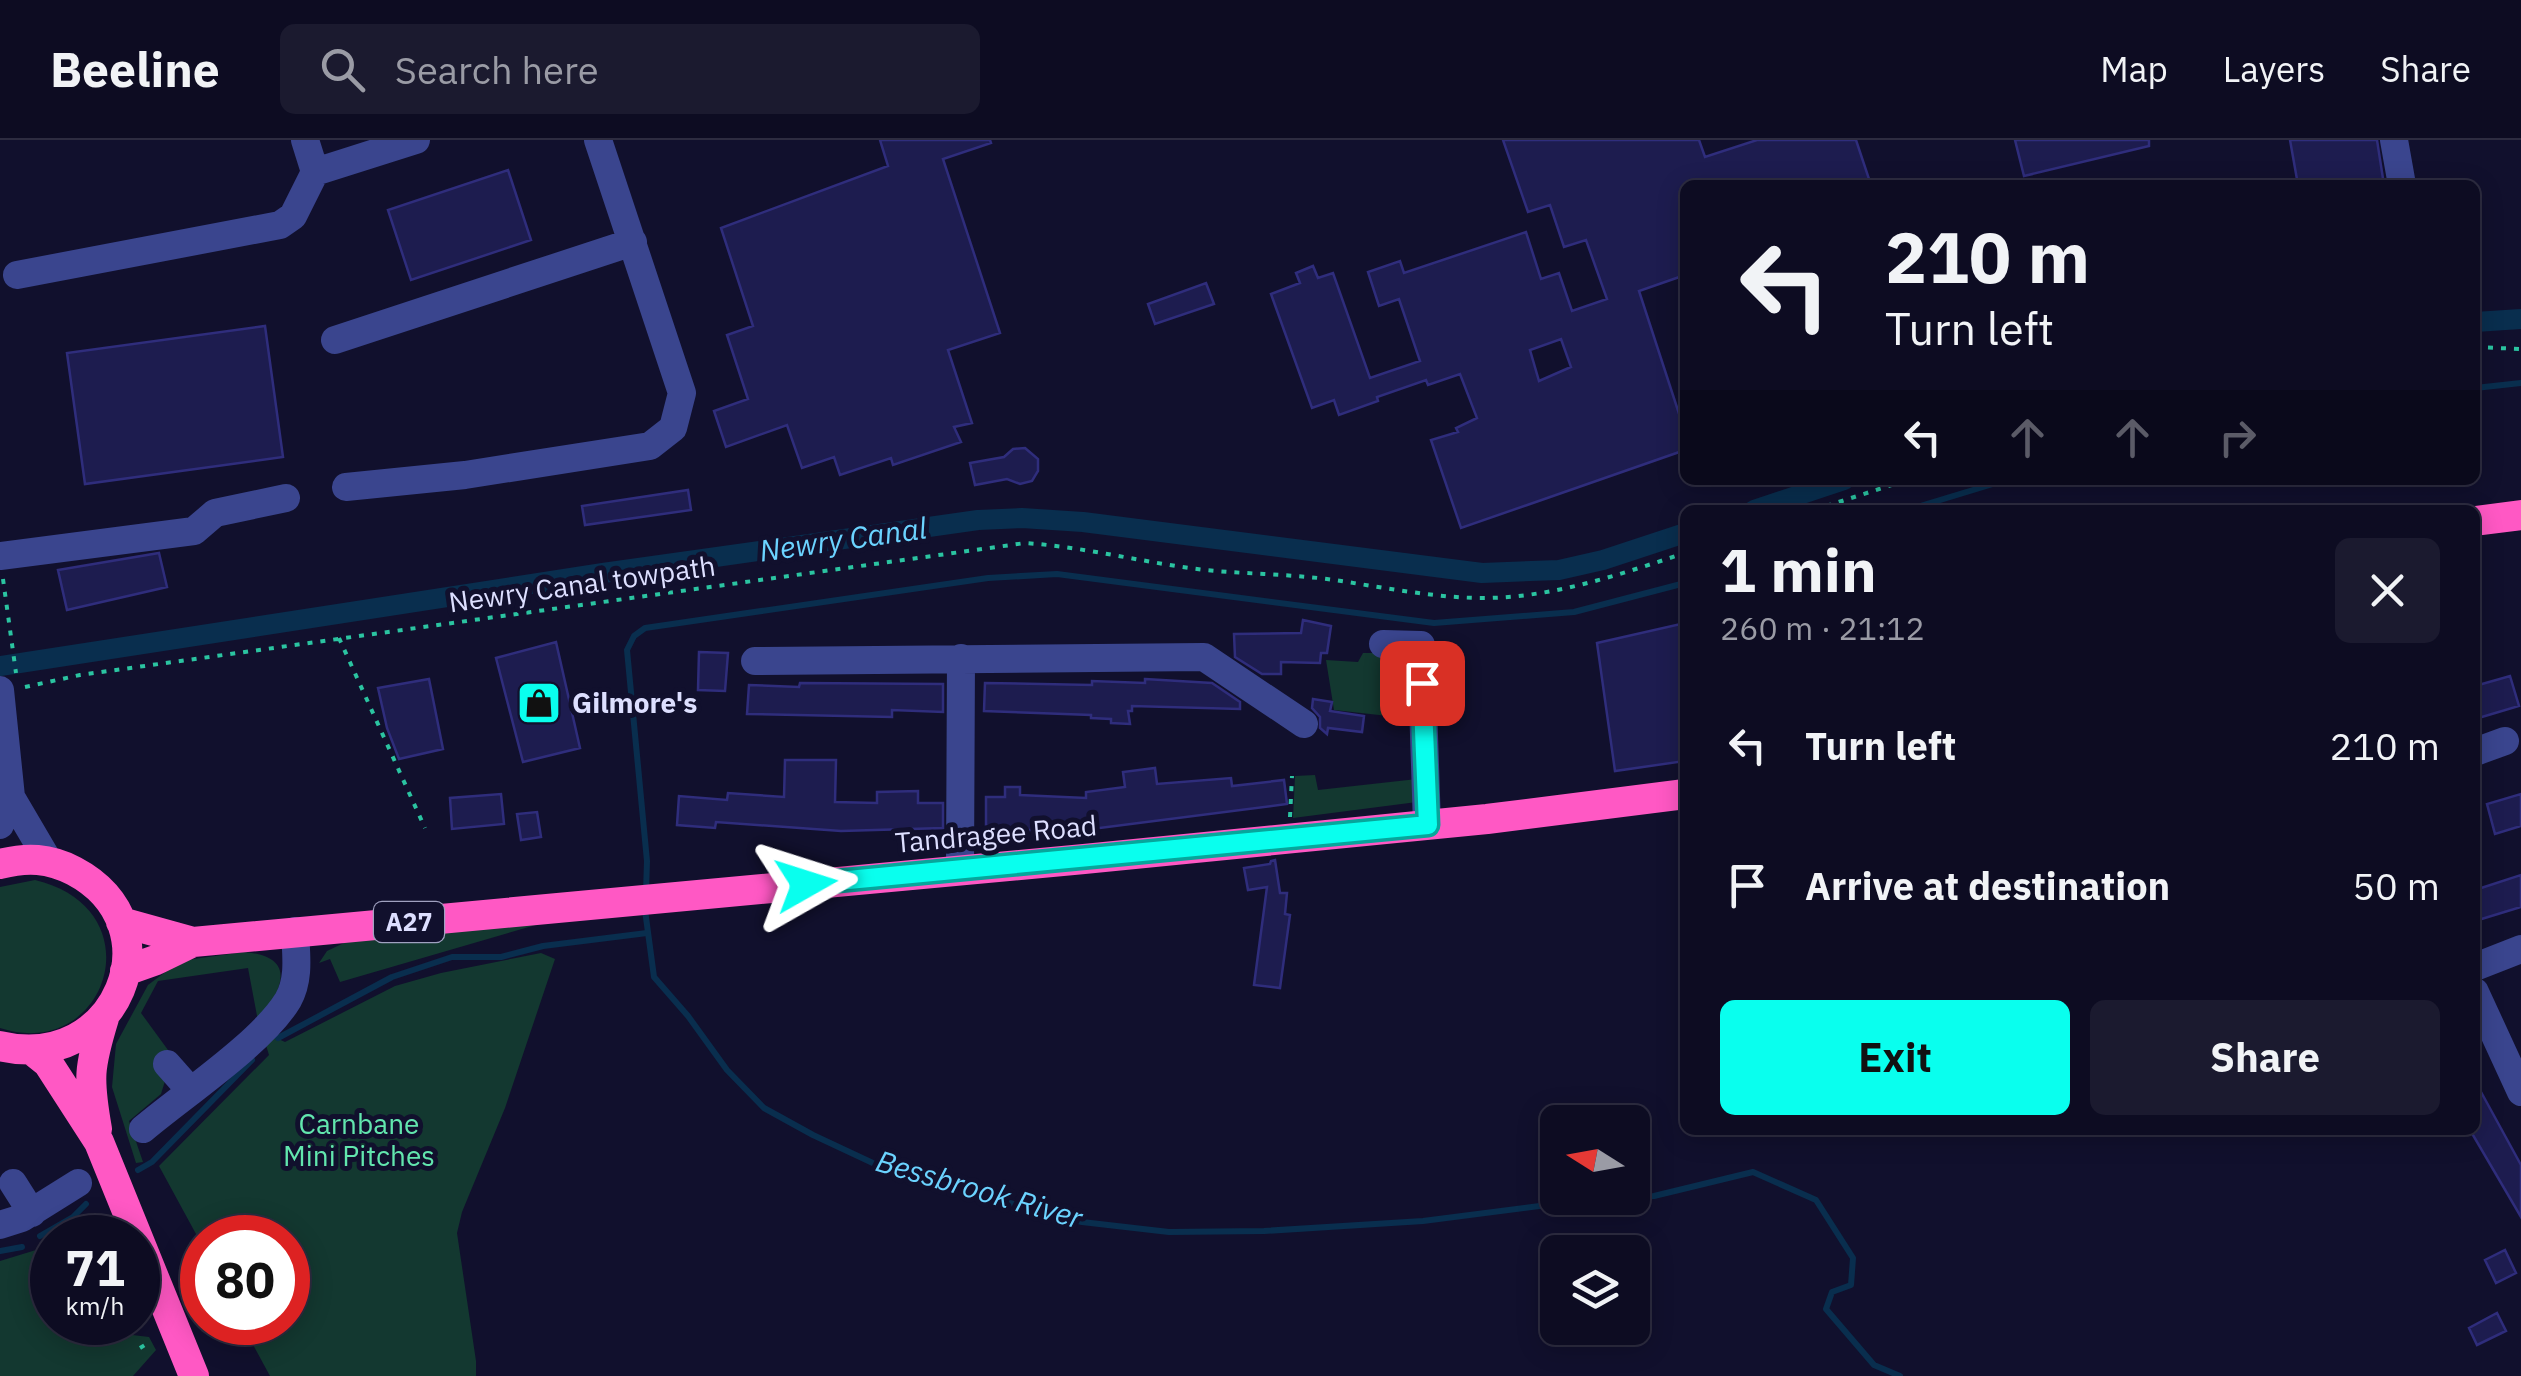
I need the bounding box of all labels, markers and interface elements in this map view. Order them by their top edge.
search box [280,24,980,114]
text: Beeline [50,38,220,100]
icon: search [315,42,370,97]
text: Search here [395,45,599,94]
text: Map [2100,46,2168,92]
text: Layers [2223,46,2325,92]
text: Share [2380,46,2471,92]
text: 210 m [1885,211,2090,302]
icon: left [1720,220,1850,350]
text: Turn left [1885,299,2054,357]
icon: left [1895,410,1950,465]
icon: ahead [2000,410,2055,465]
icon: ahead [2105,410,2160,465]
icon: right [2210,410,2265,465]
water label: Newry Canal [757,507,929,570]
text: 1 min [1720,530,1877,609]
button: close [2335,538,2440,643]
street label: Newry Canal towpath [446,546,718,621]
text: 260 m · 21:12 [1720,607,1925,649]
pin [1380,641,1465,726]
icon: arrive [1395,656,1450,711]
shop icon: Gilmore's [516,680,562,726]
place label: Gilmore's [572,684,697,721]
icon: left [1720,718,1775,773]
text: Turn left [1805,721,1956,770]
text: 210 m [2329,721,2440,770]
street label: Tandragee Road [893,806,1098,861]
position arrow [754,832,858,936]
icon: arrive [1720,858,1775,913]
text: Arrive at destination [1805,861,2170,910]
text: 50 m [2352,861,2440,910]
road number: A27 [374,902,444,942]
button: Exit [1720,1000,2070,1115]
button: Share [2090,1000,2440,1115]
park label: Carnbane Mini Pitches [283,1105,435,1174]
north arrow [1540,1105,1650,1215]
map controls [1540,1105,1650,1345]
water label: Bessbrook River [872,1140,1088,1237]
speed limit sign: 80 [180,1215,310,1345]
text: 71 [65,1235,125,1300]
button: layers [1540,1235,1650,1345]
text: km/h [66,1289,124,1322]

